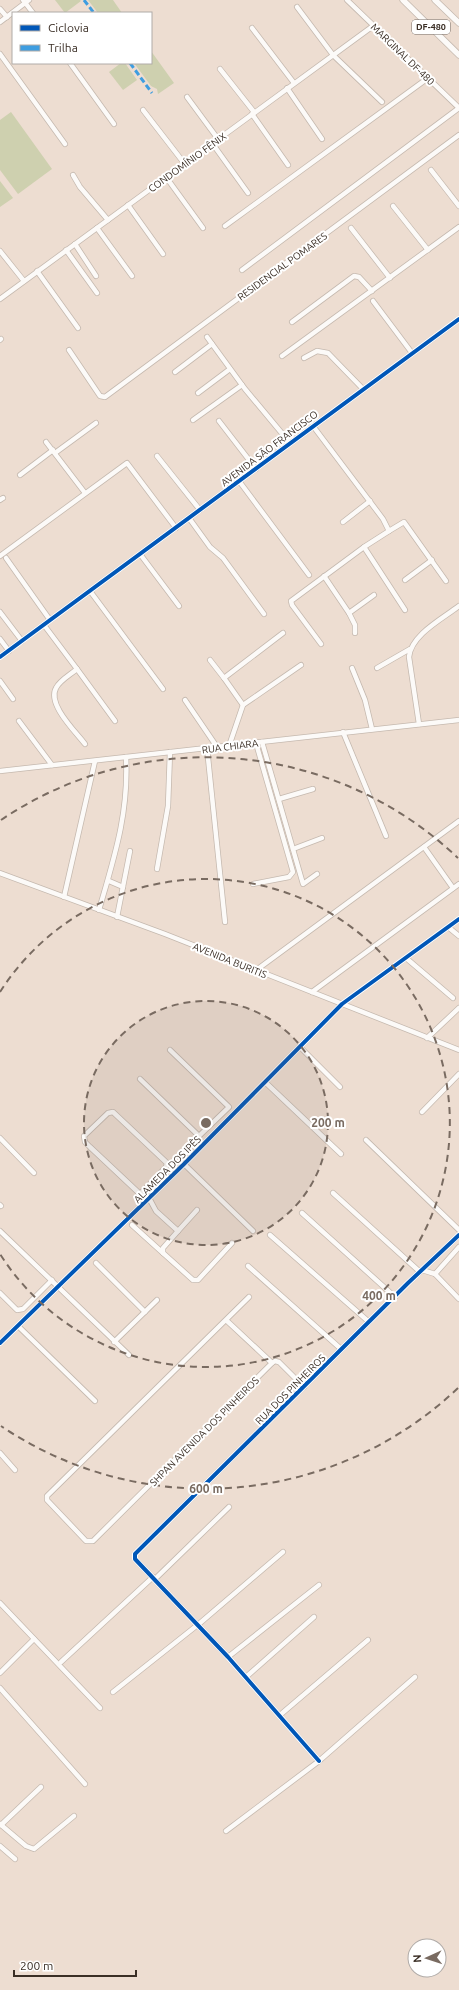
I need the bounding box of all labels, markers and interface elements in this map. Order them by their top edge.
legend [12,12,152,64]
road number: DF-480 [412,20,450,34]
text: Ciclovia [48,21,89,34]
street label: MARGINAL DF-480 [369,21,437,88]
text: Trilha [48,41,78,54]
street label: CONDOMÍNIO FÊNIX [146,130,228,194]
street label: RESIDENCIAL POMARES [235,230,329,303]
street label: AVENIDA SÃO FRANCISCO [219,408,320,488]
street label: RUA CHIARA [201,738,260,755]
street label: AVENIDA BURITIS [191,941,268,980]
centre of rings [199,1116,213,1130]
text: 200 m [311,1116,345,1129]
street label: ALAMEDA DOS IPÊS [131,1133,203,1205]
text: 400 m [362,1289,396,1302]
street label: RUA DOS PINHEIROS [253,1352,328,1427]
street label: SHPAN AVENIDA DOS PINHEIROS [148,1375,261,1488]
text: 600 m [189,1482,223,1495]
north arrow [407,1938,447,1978]
scale bar [14,1952,136,1978]
text: N [411,1954,423,1963]
text: 200 m [20,1959,53,1972]

